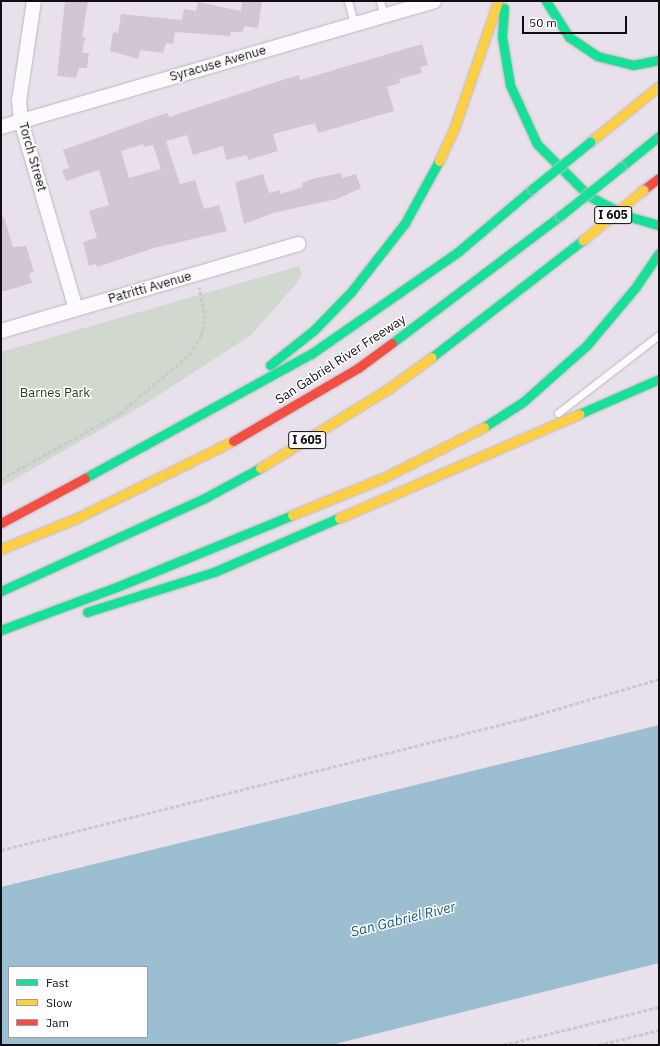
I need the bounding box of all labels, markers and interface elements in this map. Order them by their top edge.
scale bar [524,8,629,34]
text: 50 m [529,15,557,30]
street label: Syracuse Avenue [168,43,268,85]
street label: Torch Street [15,121,49,193]
road number: I 605 [594,205,632,225]
street label: Patritti Avenue [107,269,193,307]
street label: San Gabriel River Freeway [273,312,409,408]
park label: Barnes Park [20,385,90,401]
road number: I 605 [288,430,326,450]
water label: San Gabriel River [349,898,457,940]
legend [8,966,148,1038]
text: Fast [46,975,69,990]
text: Slow [46,995,72,1010]
text: Jam [46,1015,69,1030]

